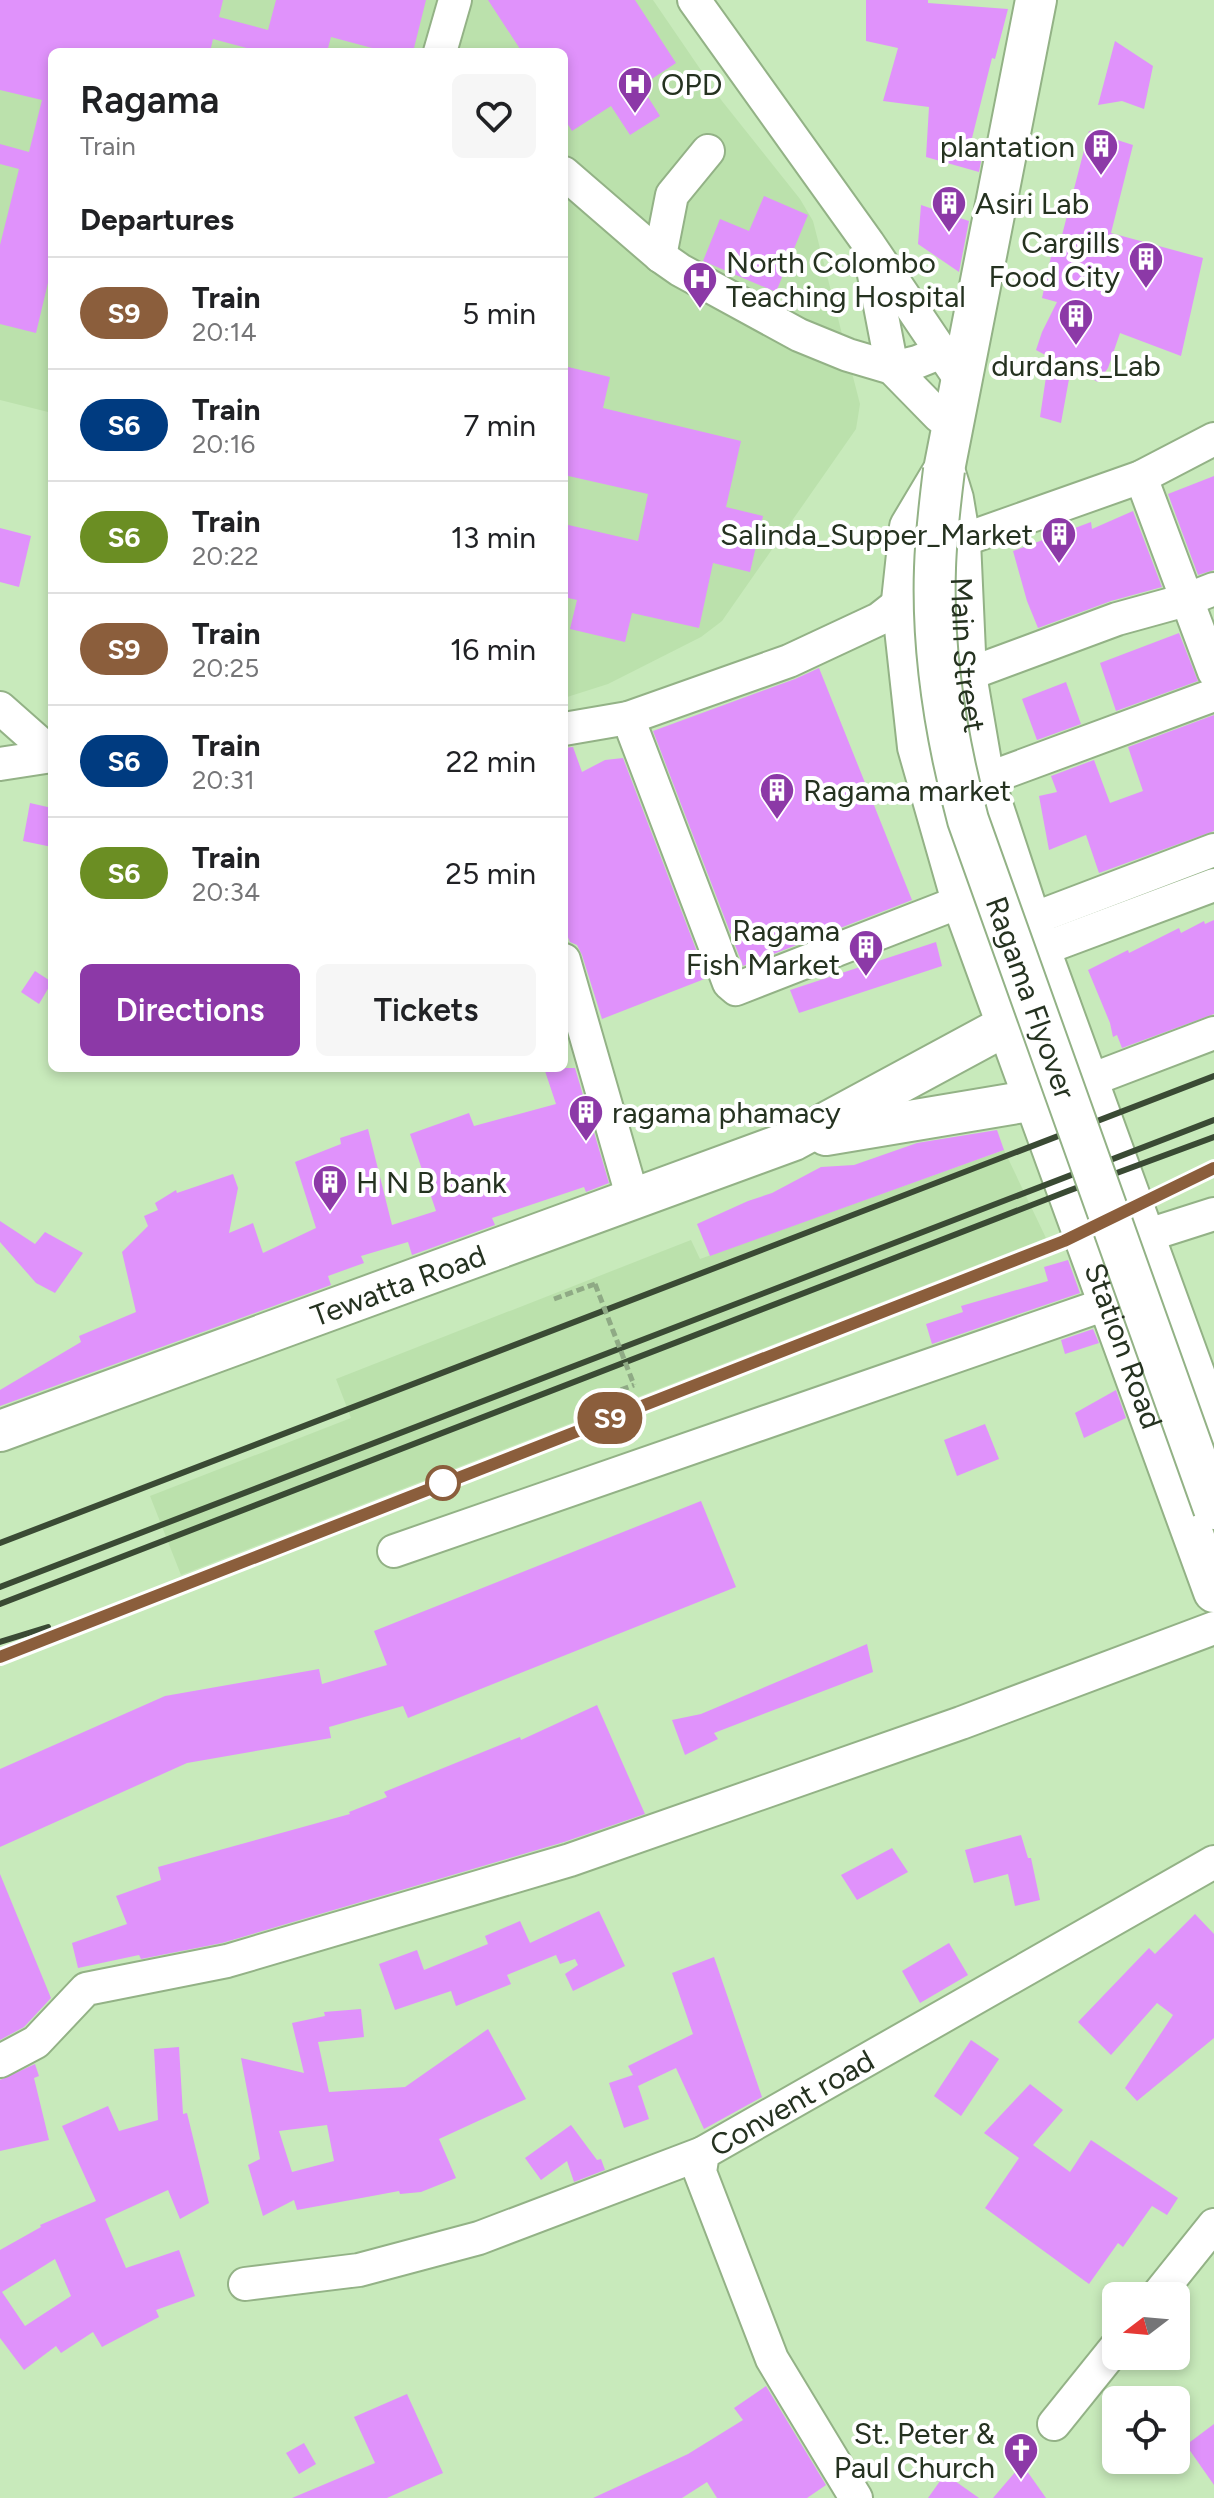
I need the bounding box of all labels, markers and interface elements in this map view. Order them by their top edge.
hospital icon: OPD [616,65,654,115]
place label: OPD [661,66,722,103]
button: heart [452,74,536,158]
text: Ragama [80,77,219,123]
building icon: plantation [1082,127,1120,177]
place label: plantation [940,128,1075,165]
text: Train [80,130,136,162]
building icon: Asiri Lab [930,184,968,234]
place label: Asiri Lab [975,185,1089,222]
text: Departures [80,201,234,238]
place label: Cargills Food City [988,224,1120,295]
building icon: Cargills Food City [1127,240,1165,290]
place label: North Colombo Teaching Hospital [726,244,966,315]
hospital icon: North Colombo Teaching Hospital [681,260,719,310]
text: Train [192,279,261,316]
text: 5 min [462,295,536,332]
text: S9 [107,296,141,330]
building icon: durdans_Lab [1057,297,1095,347]
text: 20:14 [192,316,257,348]
place label: durdans_Lab [991,347,1161,384]
text: Train [192,391,261,428]
text: 7 min [463,407,536,444]
text: S6 [107,408,141,442]
text: 20:16 [192,428,255,460]
text: Train [192,503,261,540]
building icon: Salinda_Supper_Market [1040,515,1078,565]
place label: Salinda_Supper_Market [720,516,1033,553]
text: 13 min [451,519,536,556]
text: S6 [107,520,141,554]
text: 20:22 [192,540,259,572]
street label: Main Street [943,576,994,735]
text: Train [192,615,261,652]
text: 16 min [450,631,536,668]
text: S9 [107,632,141,666]
text: 20:25 [192,652,259,684]
text: Train [192,727,261,764]
text: 22 min [446,743,536,780]
text: S6 [107,744,141,778]
text: 20:31 [192,764,255,796]
building icon: Ragama market [758,771,796,821]
place label: Ragama market [803,772,1011,809]
text: Train [192,839,261,876]
text: 25 min [445,855,536,892]
text: S6 [107,856,141,890]
text: 20:34 [192,876,260,908]
street label: Ragama Flyover [978,891,1085,1104]
place label: Ragama Fish Market [686,912,840,983]
building icon: Ragama Fish Market [847,928,885,978]
button: Directions [80,964,300,1056]
button: Tickets [316,964,536,1056]
building icon: ragama phamacy [567,1093,605,1143]
place label: ragama phamacy [612,1094,841,1131]
building icon: H N B bank [311,1163,349,1213]
place label: H N B bank [356,1164,507,1201]
street label: Tewatta Road [306,1236,491,1334]
street label: Station Road [1077,1258,1171,1434]
line badge: S9 [574,1392,646,1444]
text: S9 [593,1401,627,1435]
unlabelled marker [426,1466,460,1500]
street label: Convent road [703,2041,880,2164]
north arrow [1102,2282,1190,2370]
map controls [1102,2282,1190,2474]
button: locate [1102,2386,1190,2474]
place label: St. Peter & Paul Church [834,2415,996,2486]
church icon: St. Peter & Paul Church [1002,2431,1040,2481]

